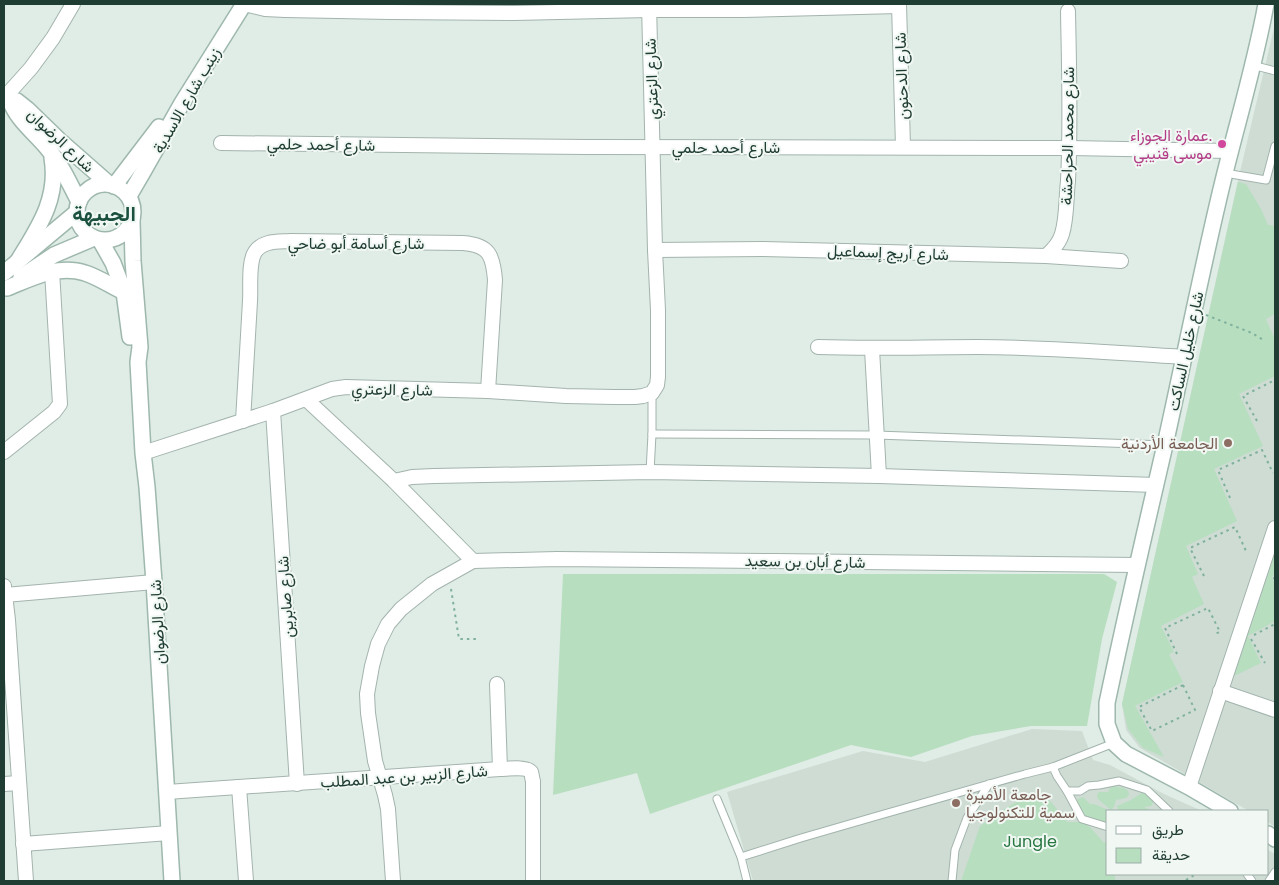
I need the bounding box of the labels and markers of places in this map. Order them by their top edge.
place label: عمارة الجوزاء. موسى قنيبي [1130,124,1212,167]
marker: عمارة الجوزاء. موسى قنيبي [1216,138,1228,150]
place label: الجامعة الأردنية [1121,432,1218,455]
marker: الجامعة الأردنية [1222,437,1234,449]
place label: جامعة الأميرة سمية للتكنولوجيا [966,783,1075,824]
marker: جامعة الأميرة سمية للتكنولوجيا [950,797,962,809]

